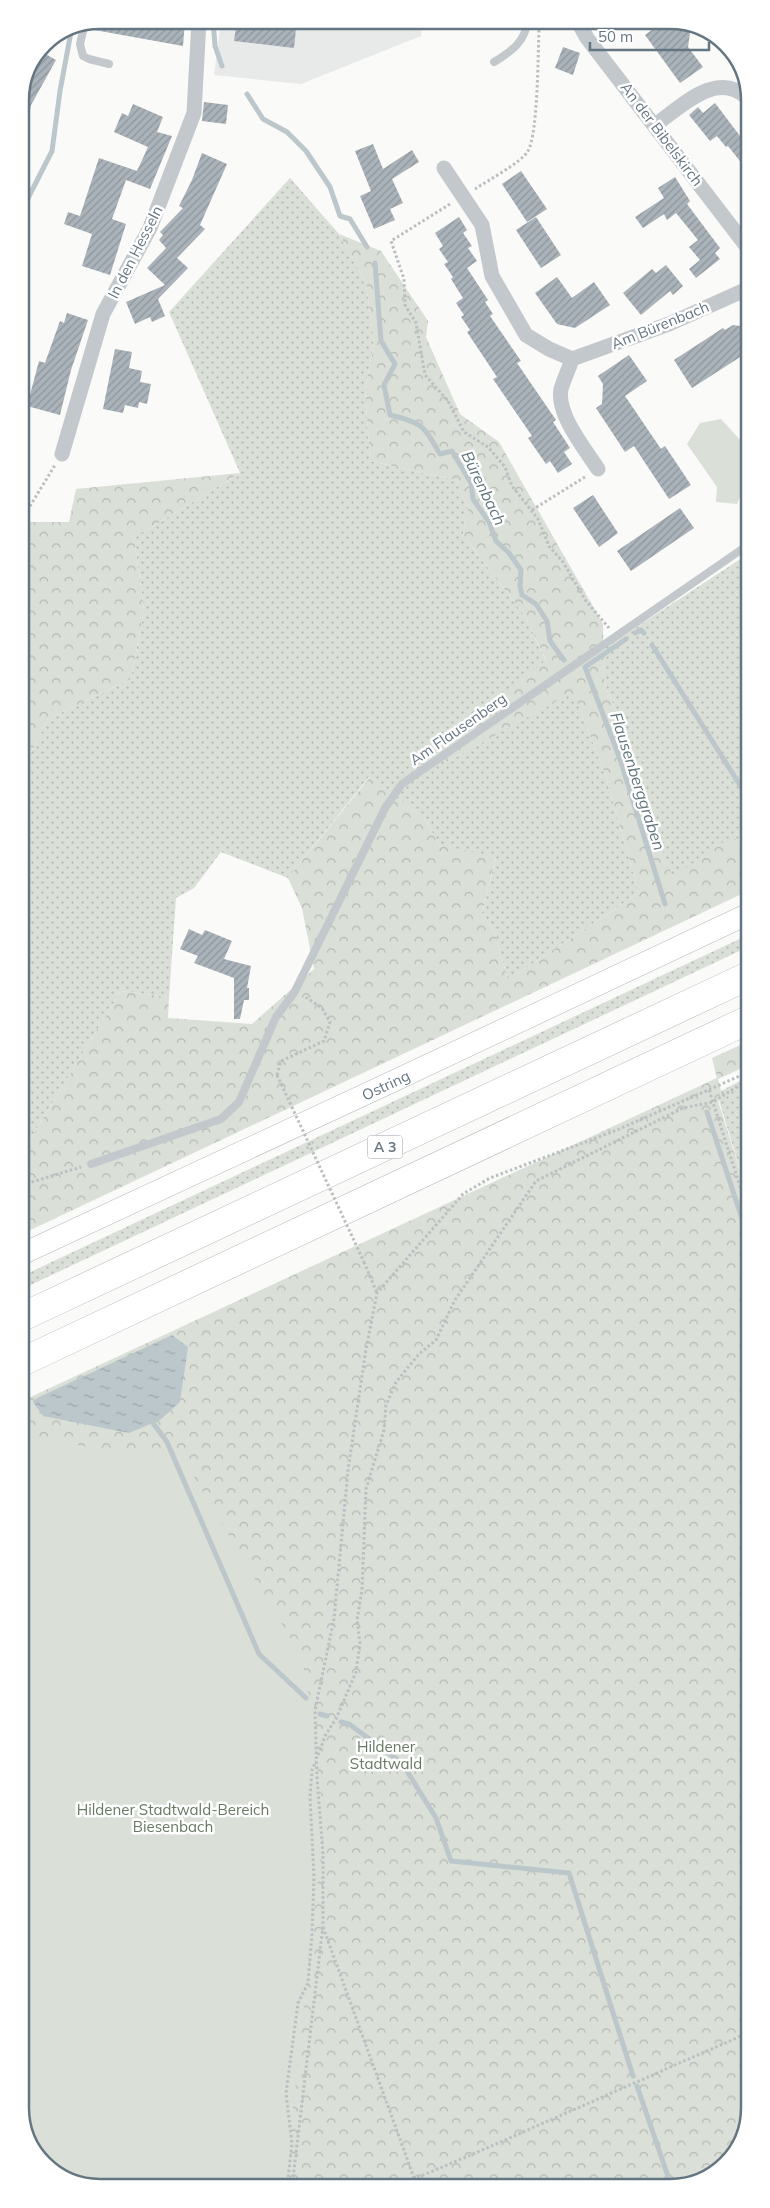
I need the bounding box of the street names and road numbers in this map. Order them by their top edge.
street label: An der Bibelskirch [617,78,707,190]
street label: In den Hesseln [103,202,167,302]
street label: Am Bürenbach [608,297,712,353]
street label: Am Flausenberg [406,689,510,769]
street label: Ostring [358,1065,413,1104]
road number: A 3 [368,1136,402,1158]

